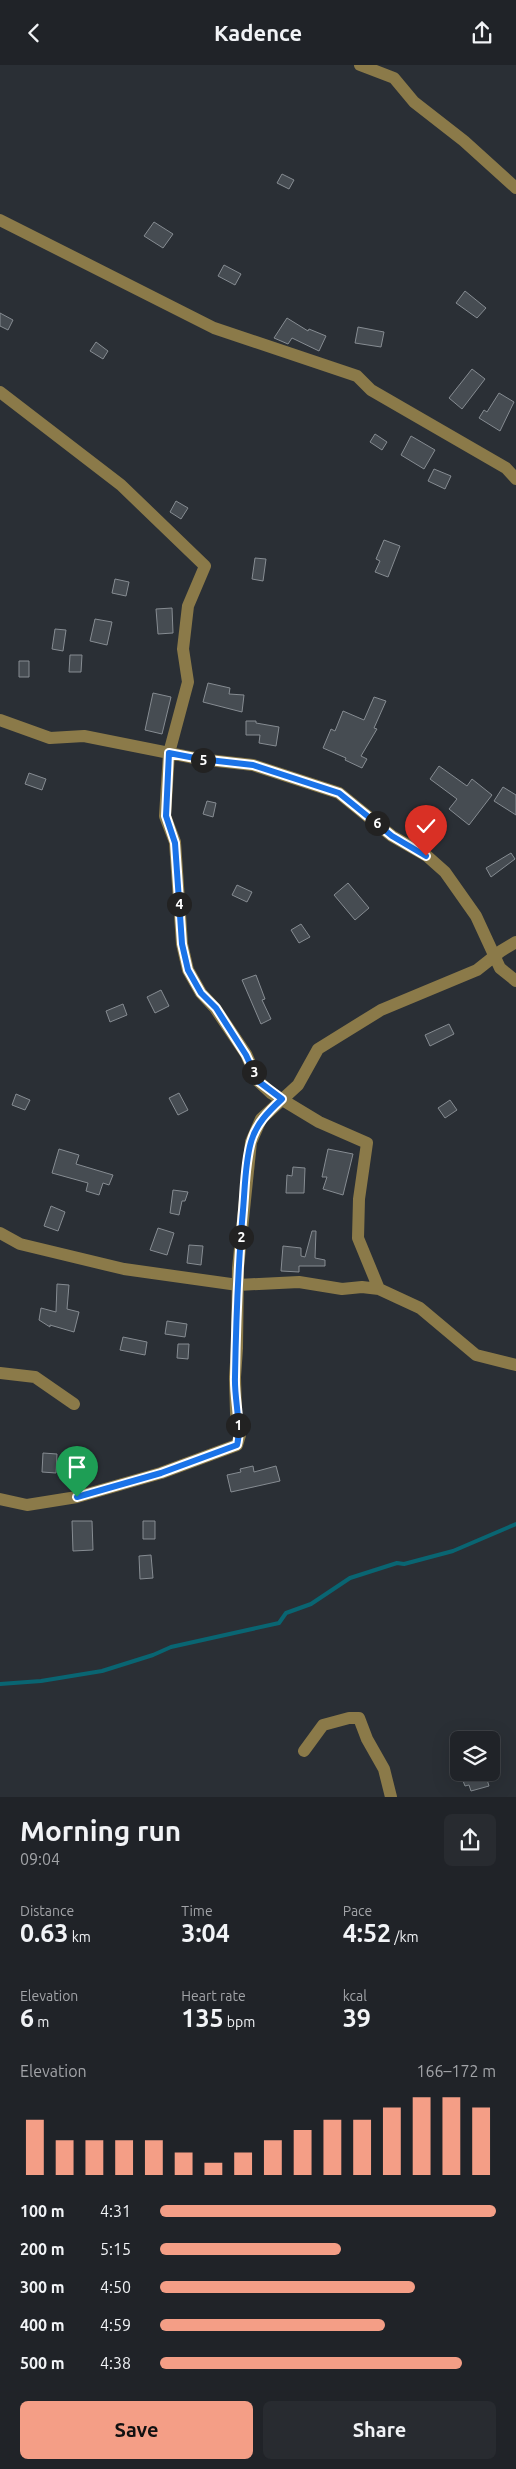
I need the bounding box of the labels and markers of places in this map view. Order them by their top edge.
pin: 5 [190,747,216,773]
pin [405,805,447,856]
pin: 6 [364,811,390,835]
pin: 4 [166,891,192,917]
pin: 3 [242,1059,266,1085]
pin: 2 [228,1225,254,1249]
pin: 1 [226,1413,250,1437]
pin [56,1446,98,1497]

